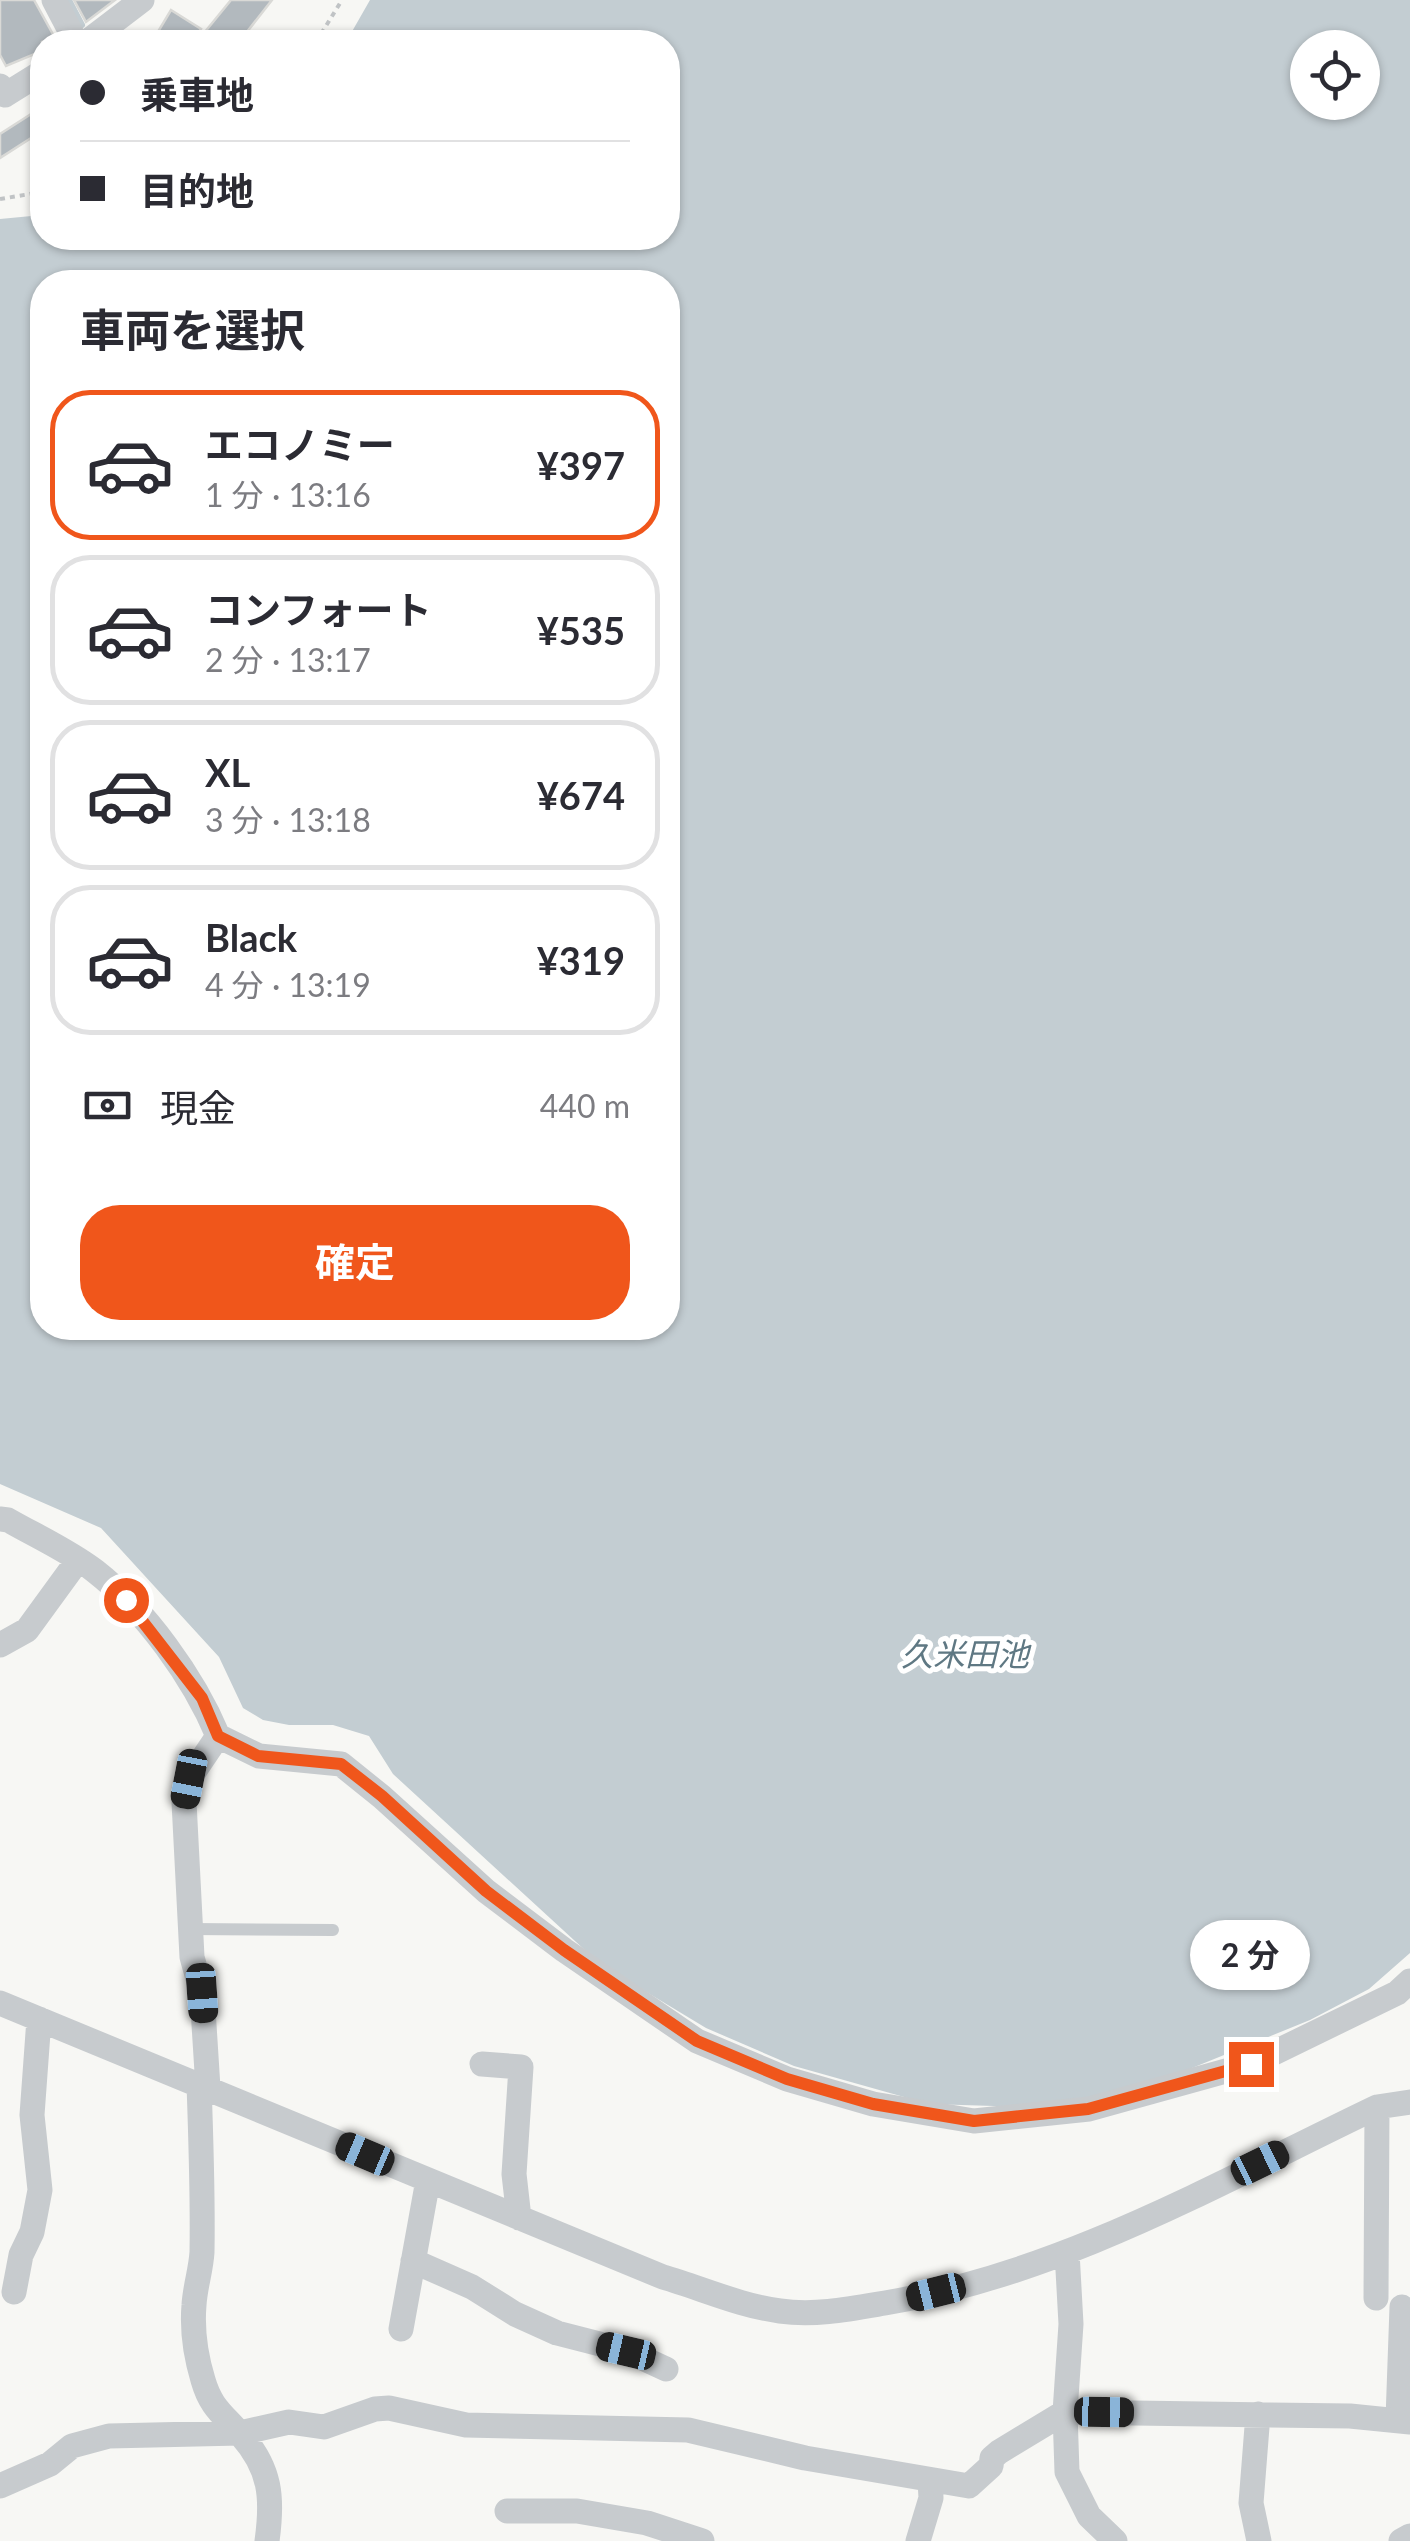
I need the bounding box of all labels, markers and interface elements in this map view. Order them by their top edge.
map controls [1290,30,1380,120]
button: locate [1290,30,1380,120]
text: 乗車地 [140,71,254,117]
text: 目的地 [140,167,254,213]
text: 車両を選択 [80,303,305,357]
icon: car [85,420,175,510]
text: エコノミー [205,421,395,467]
text: ¥397 [537,442,625,488]
text: 1 分 · 13:16 [205,475,371,514]
icon: car [85,585,175,675]
text: コンフォート [205,586,432,632]
text: ¥535 [537,607,625,653]
text: 2 分 · 13:17 [205,640,371,679]
text: XL [205,749,250,795]
icon: car [85,750,175,840]
text: ¥674 [537,772,625,818]
text: 3 分 · 13:18 [205,800,371,839]
text: Black [205,914,297,960]
icon: car [85,915,175,1005]
text: ¥319 [537,937,625,983]
text: 4 分 · 13:19 [205,965,371,1004]
icon: cash [80,1078,135,1133]
text: 現金 [160,1084,236,1130]
text: 440 m [540,1086,630,1125]
button: 確定 [80,1205,630,1320]
route start [104,1578,149,1623]
water label: 久米田池 [901,1634,1032,1673]
car [169,1747,209,1811]
callout: 2 分 [1191,1919,1311,1989]
text: 2 分 [1221,1935,1279,1974]
car [185,1962,219,2024]
route end [1229,2042,1274,2087]
car [332,2128,398,2180]
car [1226,2136,1294,2190]
car [903,2270,969,2314]
car [593,2330,659,2372]
car [1074,2396,1134,2428]

